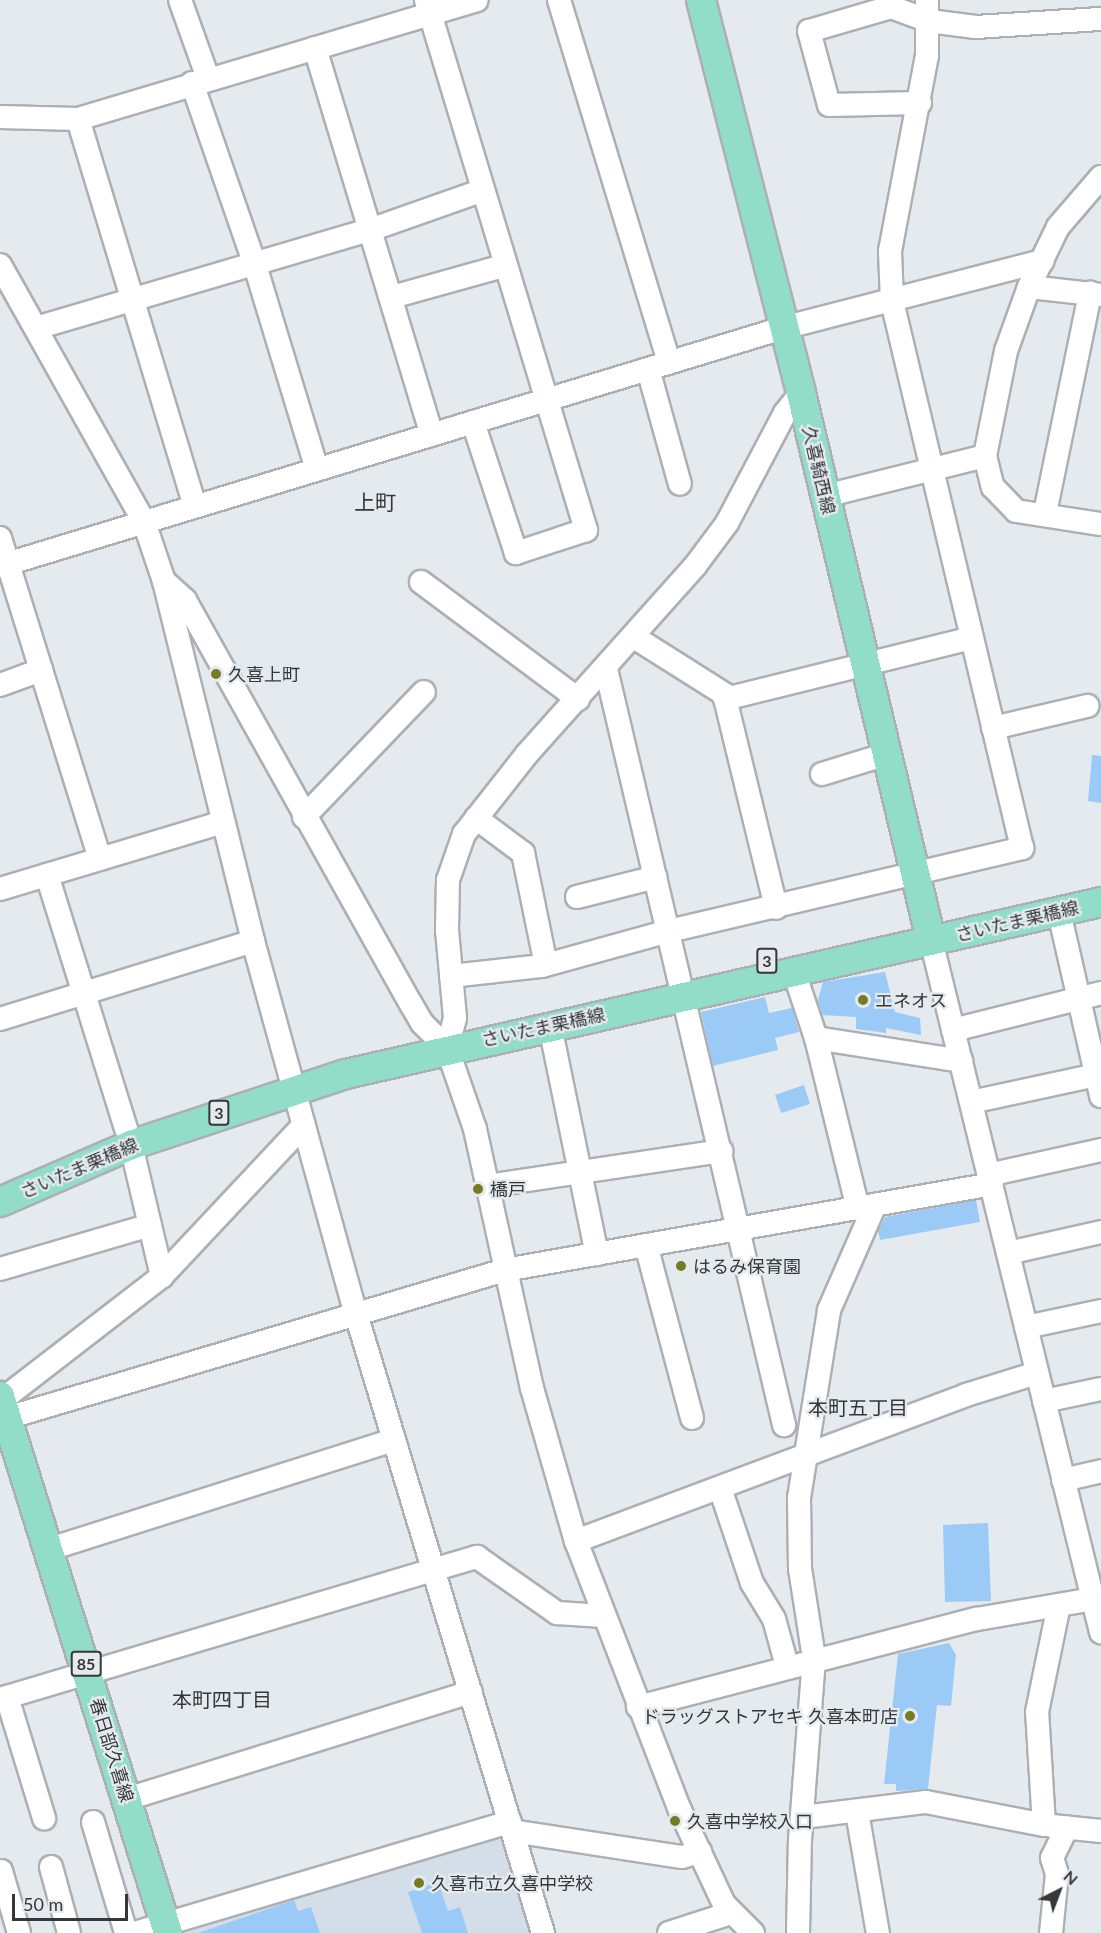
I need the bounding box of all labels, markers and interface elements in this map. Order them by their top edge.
street label: 久喜騎西線 [798,424,840,516]
district label: 上町 [354,489,396,515]
place label: 久喜上町 [228,663,300,685]
marker: 久喜上町 [209,667,223,681]
street label: さいたま栗橋線 [953,896,1081,946]
road number: 3 [755,948,779,974]
place label: エネオス [875,989,947,1011]
marker: エネオス [856,993,870,1007]
street label: さいたま栗橋線 [479,1003,607,1051]
road number: 3 [207,1100,231,1126]
street label: さいたま栗橋線 [17,1133,141,1203]
place label: 橋戸 [490,1178,526,1200]
marker: 橋戸 [471,1182,485,1196]
place label: はるみ保育園 [693,1255,801,1277]
marker: はるみ保育園 [674,1259,688,1273]
district label: 本町五丁目 [808,1395,908,1419]
road number: 85 [70,1651,103,1677]
district label: 本町四丁目 [172,1687,272,1711]
street label: 春日部久喜線 [86,1695,138,1805]
place label: ドラッグストアセキ 久喜本町店 [641,1705,898,1727]
marker: ドラッグストアセキ 久喜本町店 [903,1709,917,1723]
place label: 久喜中学校入口 [687,1810,813,1832]
marker: 久喜中学校入口 [668,1814,682,1828]
north arrow [1029,1861,1089,1921]
text: N [1060,1866,1082,1888]
place label: 久喜市立久喜中学校 [431,1872,593,1894]
marker: 久喜市立久喜中学校 [412,1876,426,1890]
scale bar [15,1882,130,1920]
text: 50 m [23,1893,63,1915]

